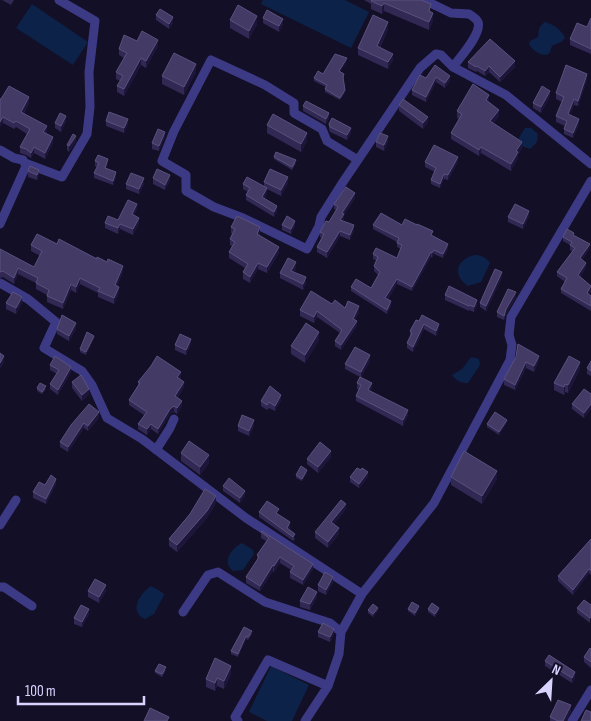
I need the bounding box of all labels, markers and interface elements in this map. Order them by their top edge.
north arrow [526,656,576,706]
text: N [549,660,563,679]
scale bar [18,674,144,706]
text: 100 m [25,682,56,701]

